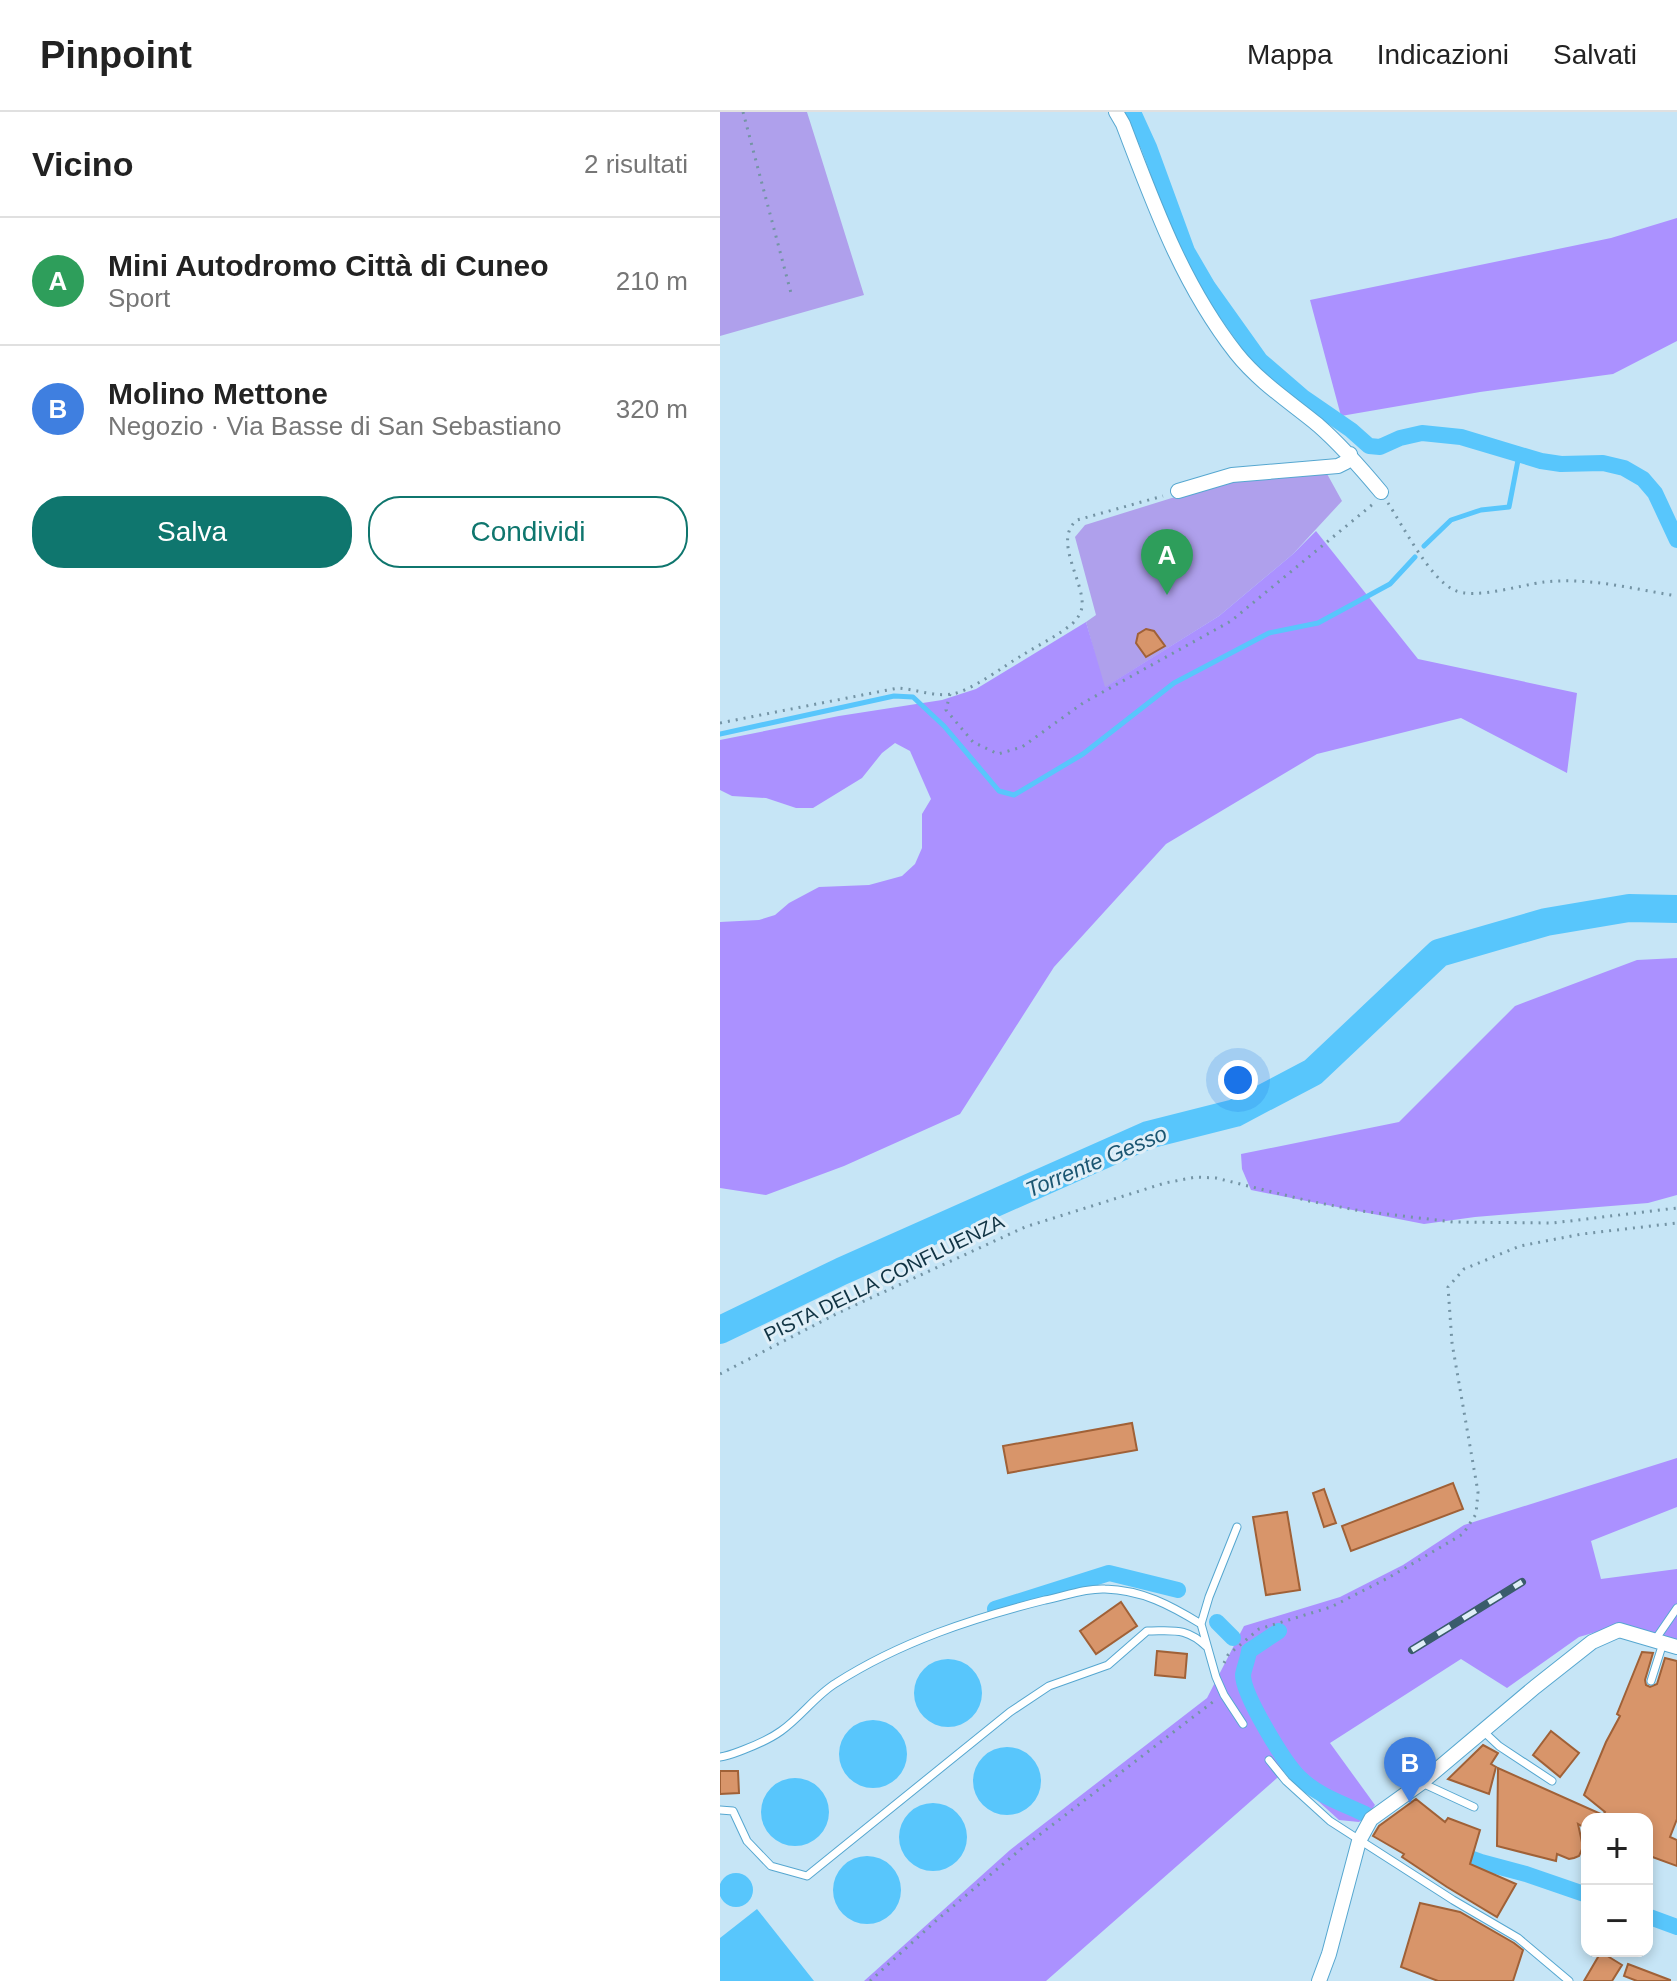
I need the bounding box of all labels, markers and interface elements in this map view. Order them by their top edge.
text: Pinpoint [40,34,192,76]
text: Mappa [1247,39,1333,70]
text: Indicazioni [1377,39,1509,70]
text: Salvati [1553,39,1637,70]
text: Vicino [32,145,133,183]
text: 2 risultati [584,149,688,179]
text: Mini Autodromo Città di Cuneo [108,249,549,282]
text: A [49,266,67,296]
text: 210 m [616,266,688,296]
text: Sport [108,283,170,313]
text: Molino Mettone [108,377,328,410]
text: B [49,394,67,424]
text: 320 m [616,394,688,424]
text: Negozio · Via Basse di San Sebastiano [108,411,561,441]
button: Salva [32,496,352,568]
button: Condividi [368,496,688,568]
pin: A [1141,529,1193,595]
your location [1218,1060,1258,1100]
water label: Torrente Gesso [1022,1120,1170,1202]
street label: PISTA DELLA CONFLUENZA [760,1210,1008,1346]
pin: B [1384,1737,1436,1803]
map controls [1581,1813,1653,1957]
button: + [1581,1813,1653,1885]
button: − [1581,1885,1653,1957]

